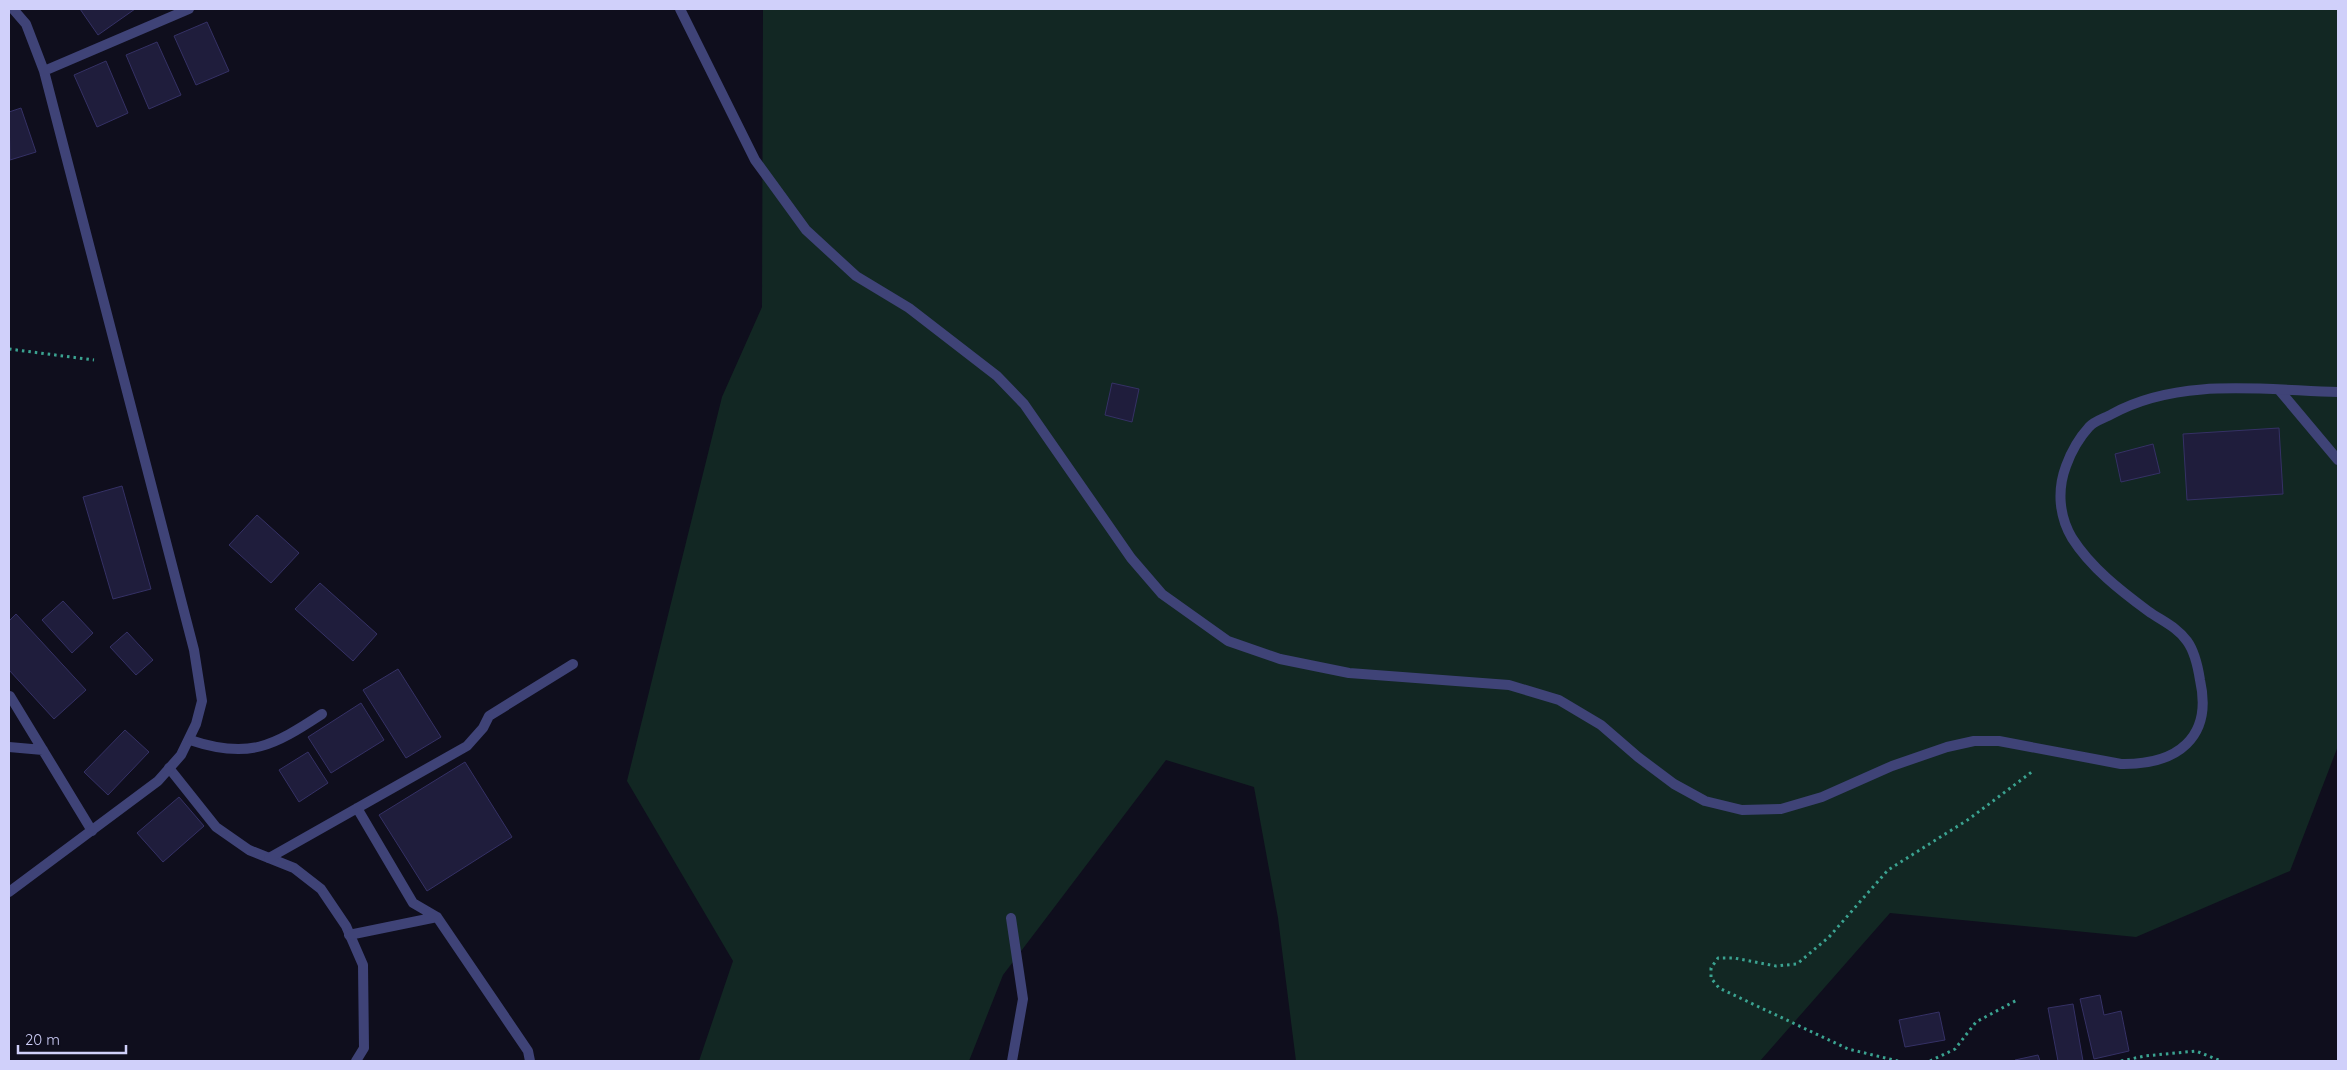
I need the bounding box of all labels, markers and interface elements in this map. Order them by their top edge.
scale bar [18,1022,125,1054]
text: 20 m [25,1030,60,1049]

